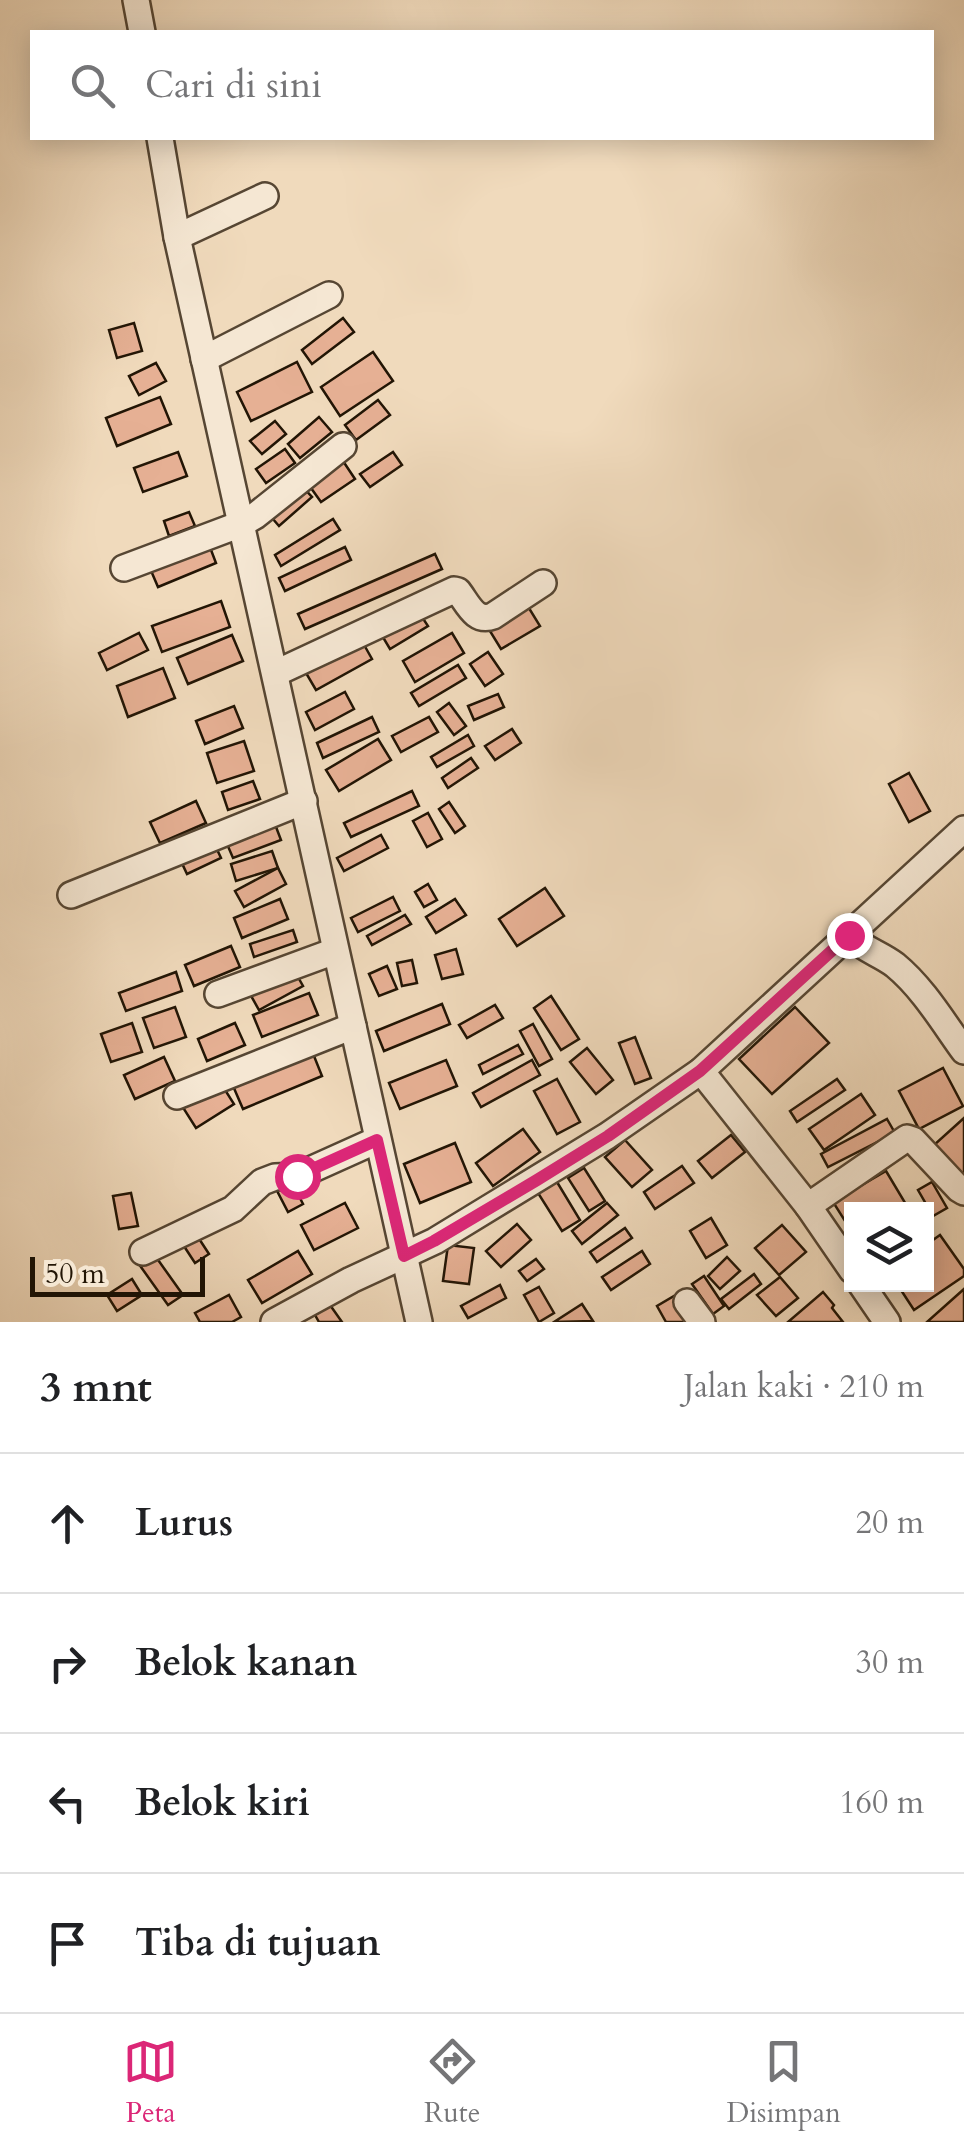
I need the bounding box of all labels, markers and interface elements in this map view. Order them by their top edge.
search box [30,30,934,140]
icon: search [65,58,120,113]
text: Cari di sini [145,59,322,111]
route end [827,913,873,959]
route start [275,1154,321,1200]
map controls [844,1202,934,1292]
button: layers [844,1202,934,1292]
scale bar [30,1252,205,1296]
text: 50 m [45,1255,105,1293]
text: 3 mnt [40,1359,152,1416]
text: Jalan kaki · 210 m [683,1365,924,1409]
icon: ahead [40,1496,95,1551]
text: Lurus [135,1497,233,1549]
text: 20 m [856,1501,924,1545]
icon: right [40,1636,95,1691]
text: Belok kanan [135,1637,357,1689]
text: 30 m [856,1641,924,1685]
icon: left [40,1776,95,1831]
text: Belok kiri [135,1777,310,1829]
text: 160 m [839,1781,924,1825]
icon: arrive [40,1916,95,1971]
text: Tiba di tujuan [135,1917,380,1969]
tab: Peta [123,2034,178,2132]
tab: Rute [424,2034,480,2132]
tab: Disimpan [726,2034,841,2132]

